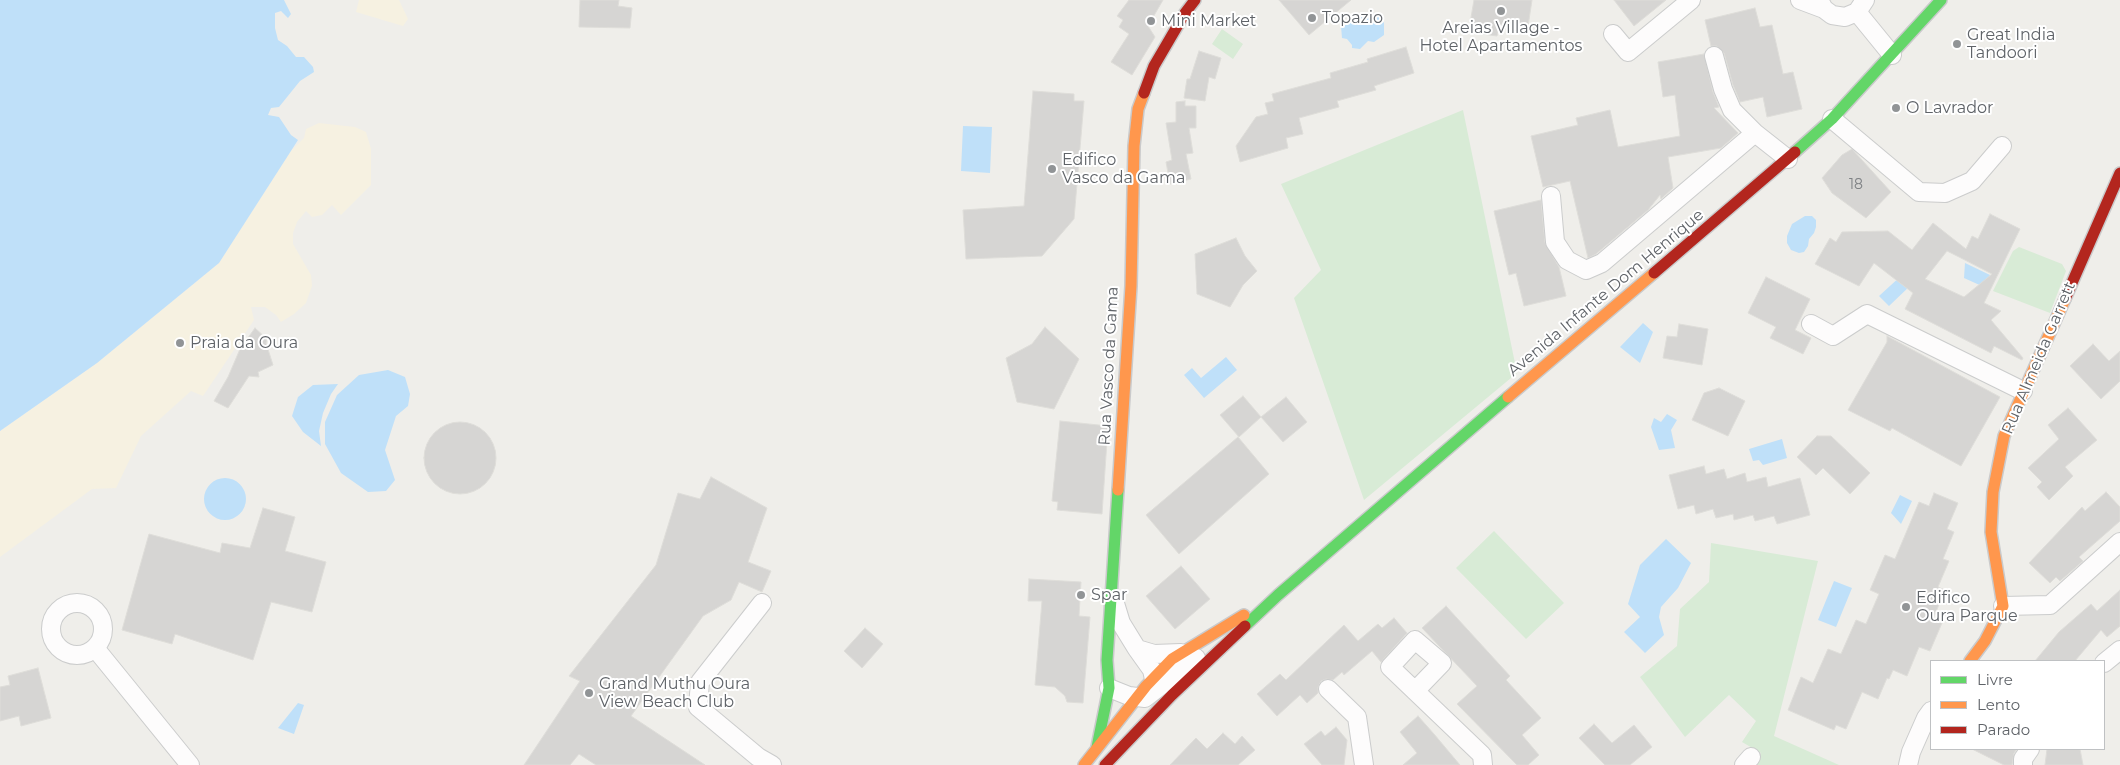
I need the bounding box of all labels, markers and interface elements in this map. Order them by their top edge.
marker: Areias Village - Hotel Apartamentos [1495,5,1507,17]
place label: Topazio [1322,8,1383,28]
place label: Mini Market [1161,11,1256,31]
marker: Topazio [1306,12,1318,24]
marker: Mini Market [1145,15,1157,27]
place label: Areias Village - Hotel Apartamentos [1420,18,1582,56]
place label: Great India Tandoori [1967,25,2055,63]
marker: Great India Tandoori [1951,38,1963,50]
place label: O Lavrador [1906,98,1993,118]
marker: O Lavrador [1890,102,1902,114]
place label: Edifico Vasco da Gama [1062,150,1185,188]
marker: Edifico Vasco da Gama [1046,163,1058,175]
house number: 18 [1849,177,1863,193]
street label: Avenida Infante Dom Henrique [1504,205,1708,381]
street label: Rua Almeida Garrett [1998,279,2080,437]
street label: Rua Vasco da Gama [1095,286,1123,446]
place label: Praia da Oura [190,333,298,353]
marker: Praia da Oura [174,337,186,349]
place label: Spar [1091,585,1127,605]
place label: Edifico Oura Parque [1916,588,2018,626]
marker: Spar [1075,589,1087,601]
marker: Edifico Oura Parque [1900,601,1912,613]
legend [1930,660,2105,750]
text: Livre [1977,670,2013,689]
place label: Grand Muthu Oura View Beach Club [599,674,750,712]
marker: Grand Muthu Oura View Beach Club [583,687,595,699]
text: Lento [1977,695,2020,714]
text: Parado [1977,720,2030,739]

